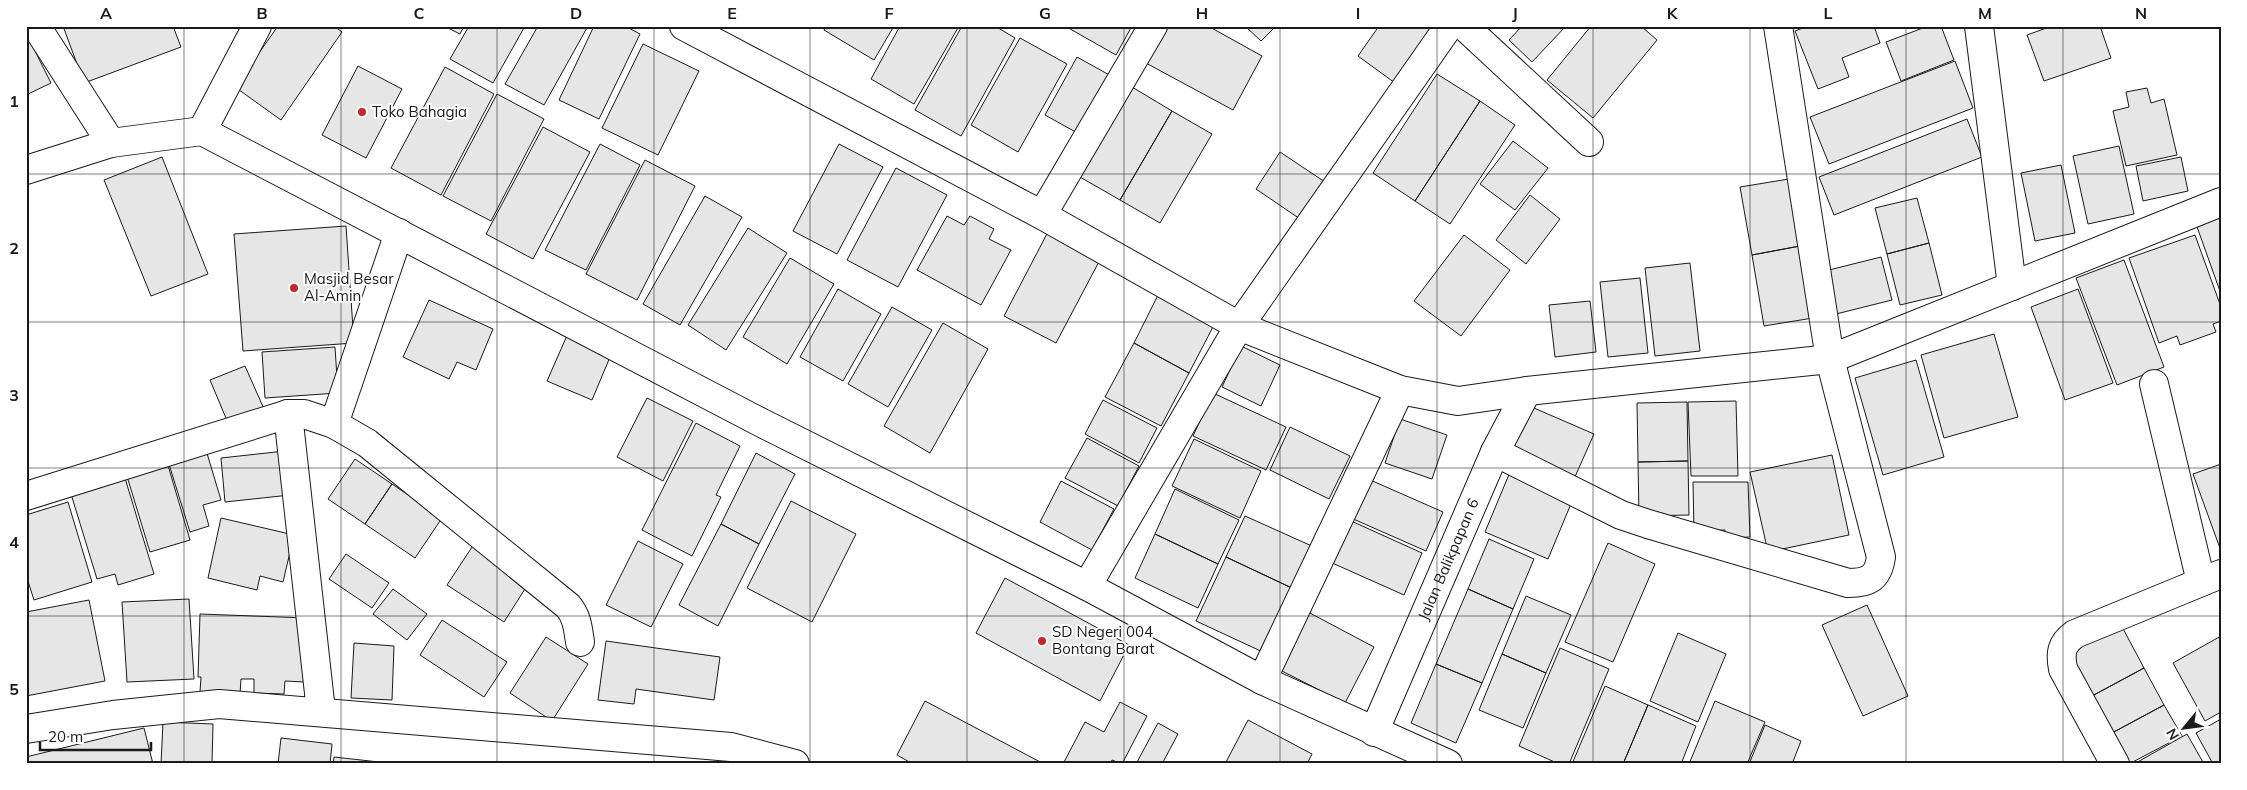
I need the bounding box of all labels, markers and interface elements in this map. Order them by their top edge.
text: A [100,3,112,23]
text: B [256,3,268,23]
text: C [414,3,425,23]
text: D [570,3,582,23]
text: E [727,3,737,23]
text: F [884,3,894,23]
text: G [1039,3,1051,23]
text: H [1196,3,1208,23]
text: I [1356,3,1360,23]
text: J [1512,3,1518,23]
text: K [1667,3,1679,23]
text: L [1824,3,1833,23]
text: M [1978,3,1992,23]
text: N [2135,3,2147,23]
text: 1 [9,91,19,111]
place label: Toko Bahagia [372,102,467,121]
marker: Toko Bahagia [356,106,368,118]
text: 2 [9,238,19,258]
place label: Masjid Besar Al-Amin [304,269,394,305]
marker: Masjid Besar Al-Amin [288,282,300,294]
text: 3 [9,385,19,405]
street label: Jalan Balikpapan 6 [1413,495,1483,623]
text: 4 [9,532,19,552]
place label: SD Negeri 004 Bontang Barat [1052,622,1154,658]
marker: SD Negeri 004 Bontang Barat [1036,635,1048,647]
text: 5 [9,679,19,699]
north arrow [2160,702,2210,752]
scale bar [40,720,151,752]
text: N [2162,725,2183,743]
text: 20 m [48,727,83,746]

